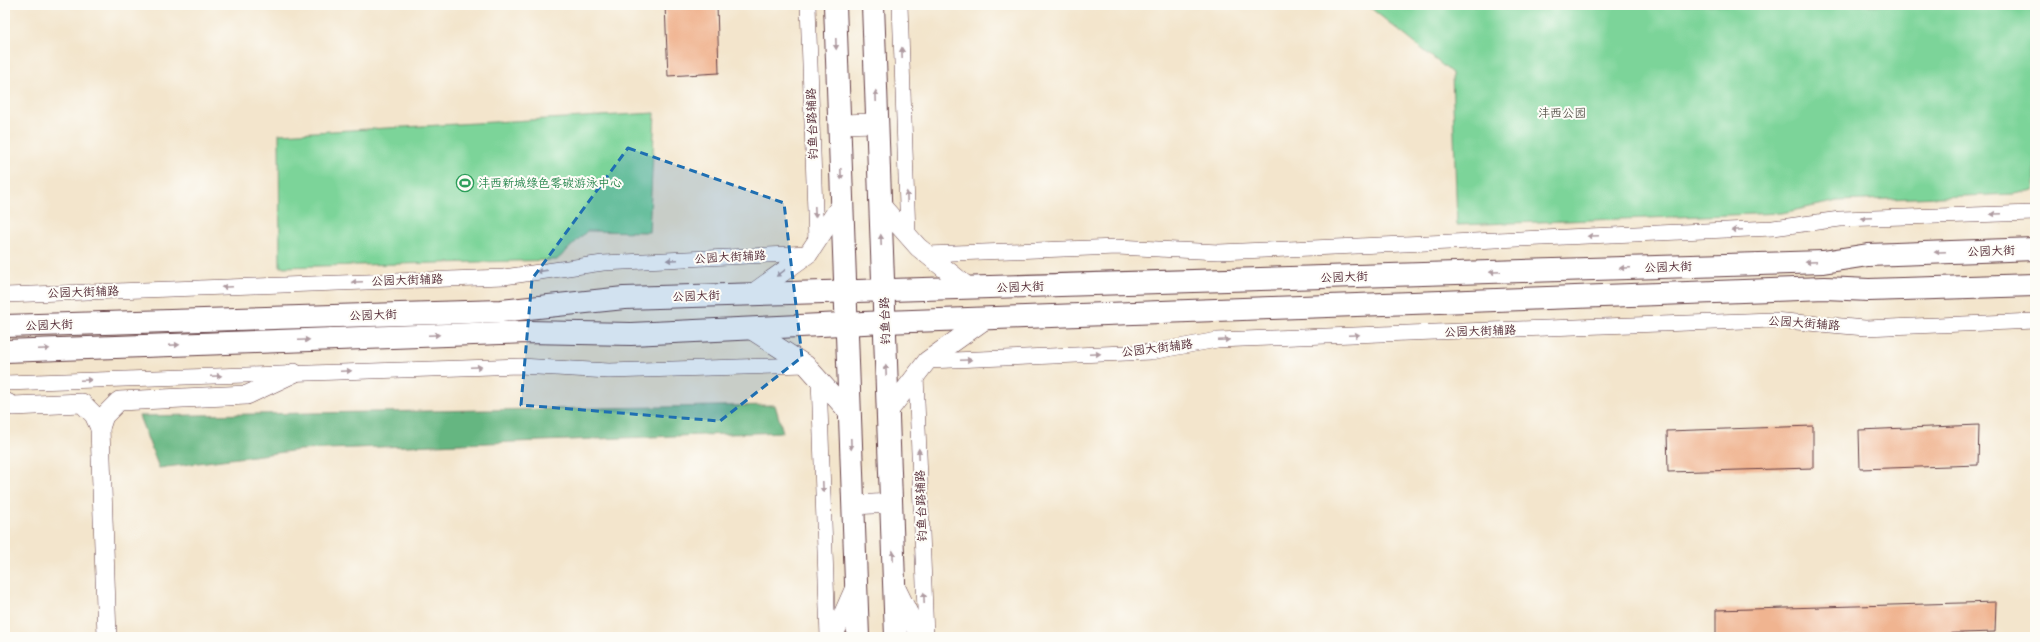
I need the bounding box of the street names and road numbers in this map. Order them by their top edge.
street label: 钓鱼台路辅路 [804,88,820,160]
street label: 公园大街 [1967,243,2015,259]
street label: 公园大街辅路 [694,248,766,266]
street label: 公园大街 [1644,259,1692,275]
street label: 公园大街 [1320,269,1368,285]
street label: 公园大街辅路 [371,272,443,288]
street label: 公园大街 [996,279,1044,295]
street label: 公园大街辅路 [47,284,119,300]
street label: 公园大街 [672,288,720,304]
street label: 钓鱼台路 [877,297,893,345]
street label: 公园大街 [349,307,397,323]
street label: 公园大街辅路 [1768,314,1840,332]
street label: 公园大街 [25,317,73,333]
street label: 公园大街辅路 [1444,323,1516,339]
street label: 公园大街辅路 [1120,337,1194,359]
street label: 钓鱼台路辅路 [913,470,929,542]

